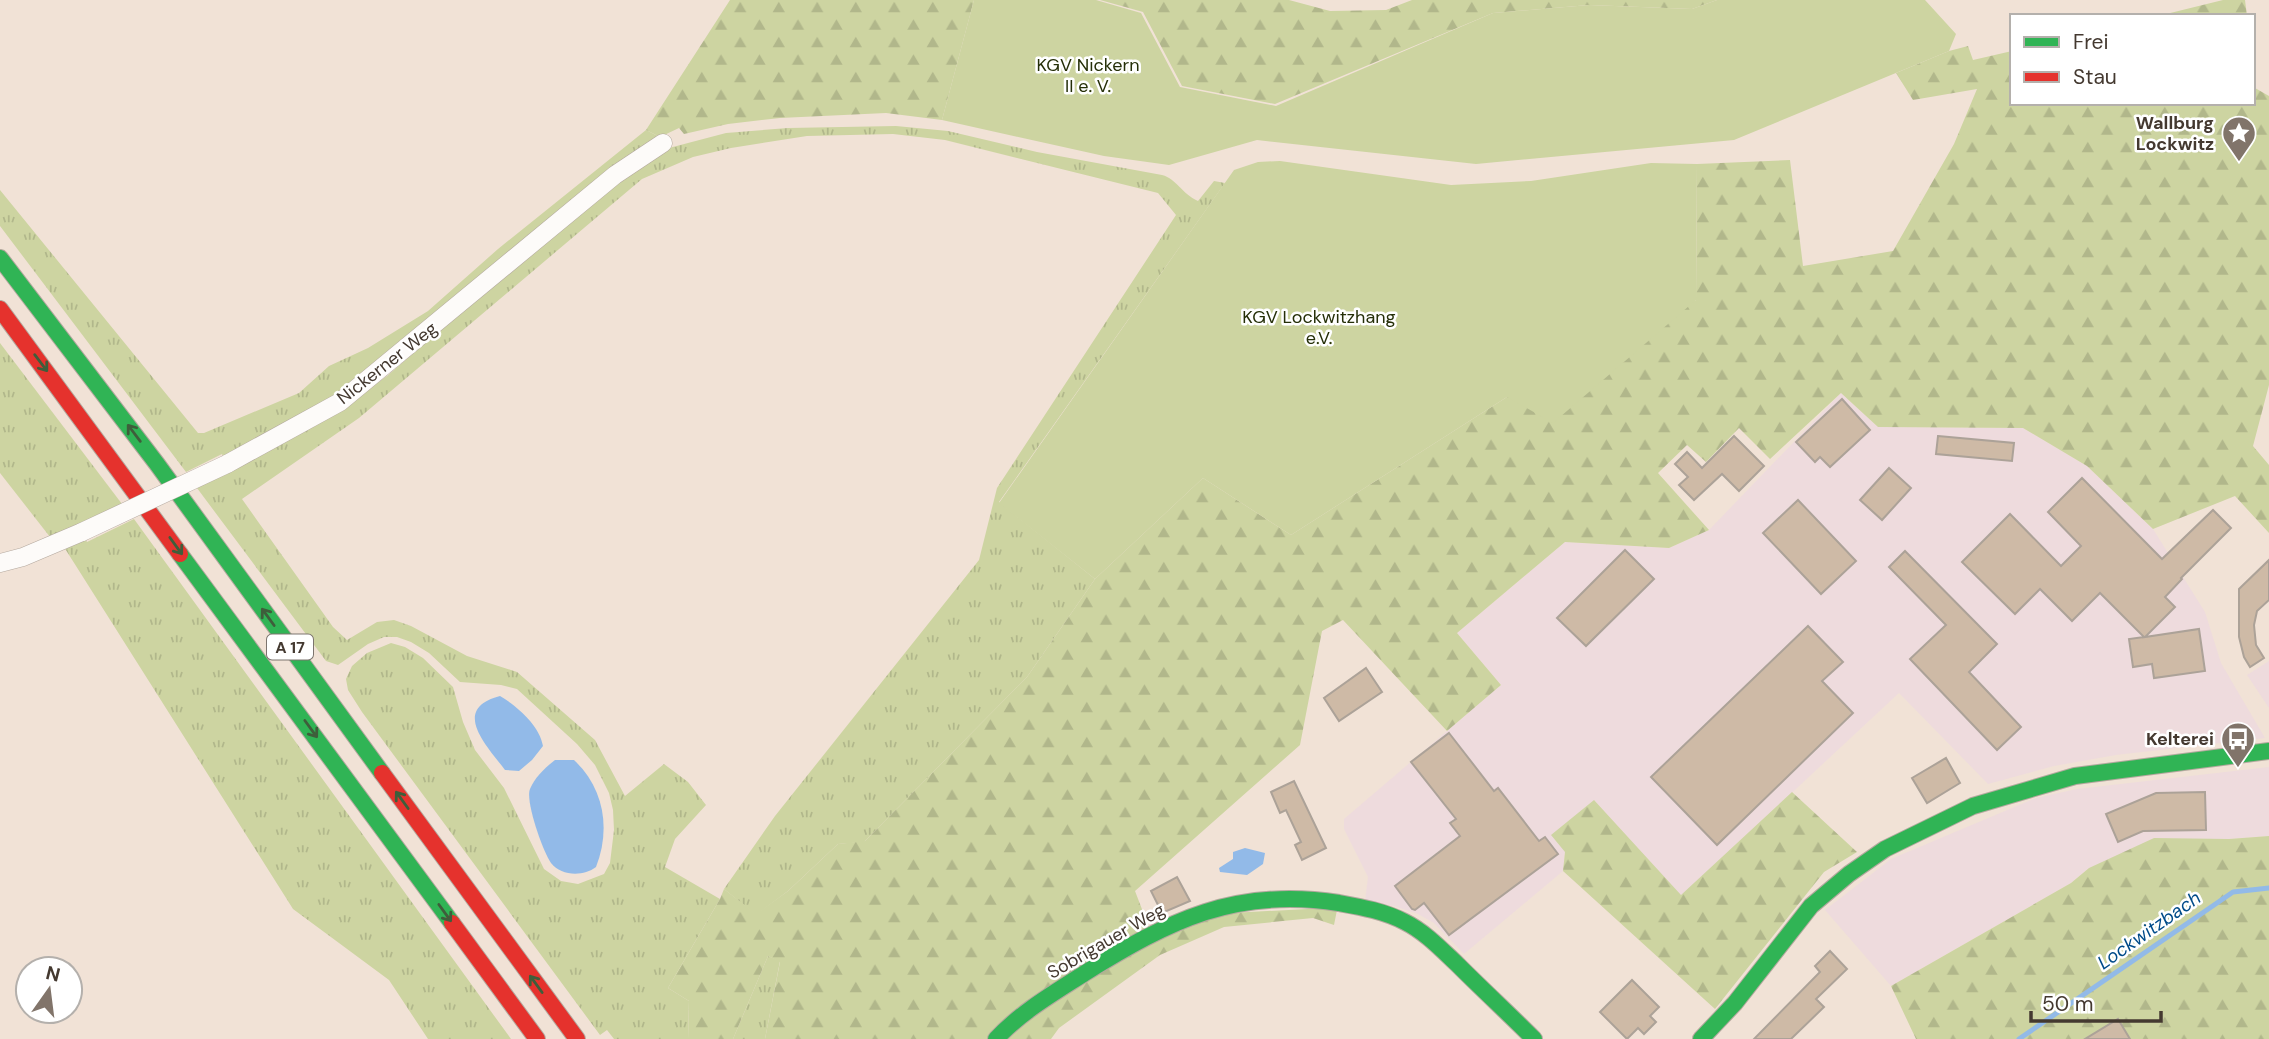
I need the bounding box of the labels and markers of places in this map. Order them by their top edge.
place label: Wallburg Lockwitz [2136,111,2214,156]
place icon: Wallburg Lockwitz [2220,114,2258,163]
bus stop icon: Kelterei [2219,720,2257,769]
place label: Kelterei [2146,727,2214,751]

